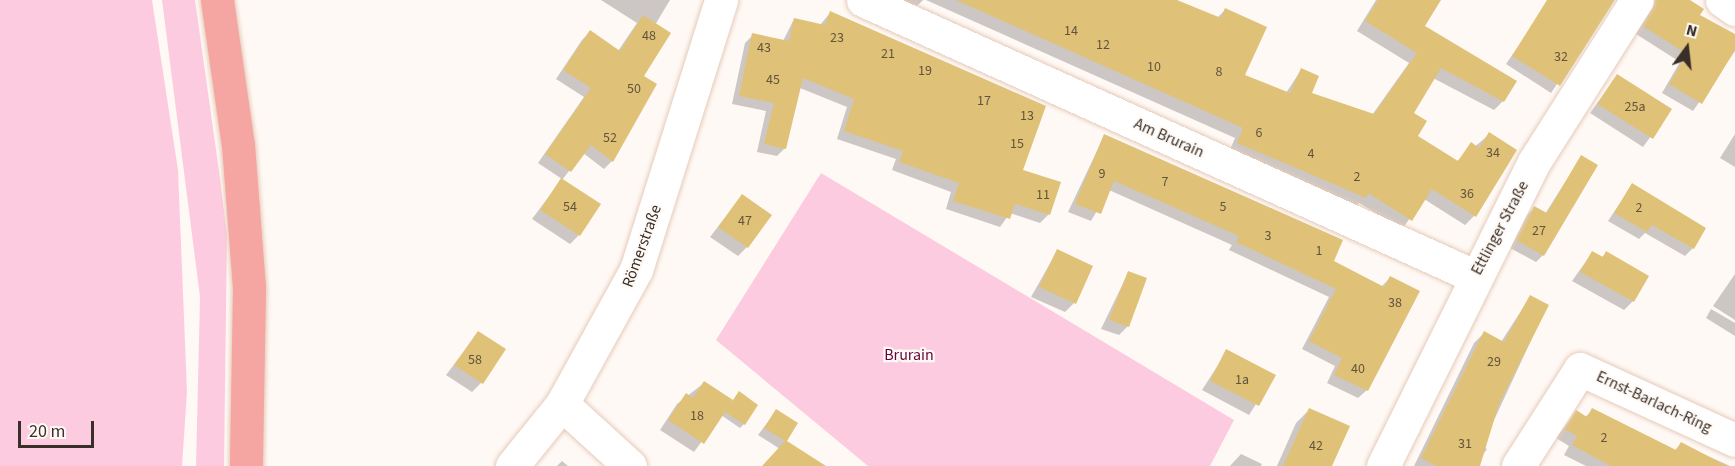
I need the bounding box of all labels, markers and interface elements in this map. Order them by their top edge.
north arrow [1657,18,1717,78]
text: N [1684,19,1700,43]
house number: 14 [1064,23,1078,39]
house number: 48 [642,28,656,44]
house number: 23 [830,30,844,46]
house number: 12 [1096,37,1110,53]
house number: 43 [757,40,771,56]
house number: 21 [881,46,895,62]
house number: 32 [1554,49,1568,65]
house number: 10 [1147,59,1161,75]
house number: 19 [918,63,932,79]
house number: 8 [1216,64,1222,80]
house number: 45 [766,72,780,88]
house number: 50 [627,81,641,97]
house number: 17 [977,93,991,109]
house number: 25a [1625,99,1645,115]
house number: 13 [1020,108,1034,124]
street label: Am Brurain [1131,114,1207,162]
house number: 6 [1256,125,1262,141]
house number: 52 [603,130,617,146]
house number: 15 [1010,136,1024,152]
house number: 34 [1486,145,1500,161]
house number: 4 [1308,146,1314,162]
house number: 9 [1099,166,1105,182]
house number: 2 [1354,169,1360,185]
house number: 7 [1162,174,1168,190]
street label: Ettlinger Straße [1467,178,1533,278]
house number: 36 [1460,186,1474,202]
house number: 11 [1036,187,1050,203]
house number: 54 [563,199,577,215]
house number: 5 [1220,199,1226,215]
house number: 2 [1636,200,1642,216]
street label: Römerstraße [618,202,666,290]
house number: 47 [738,213,752,229]
house number: 27 [1532,223,1546,239]
house number: 3 [1265,228,1271,244]
house number: 1 [1316,243,1322,259]
house number: 38 [1388,295,1402,311]
park label: Brurain [884,345,934,365]
house number: 58 [468,352,482,368]
house number: 29 [1487,354,1501,370]
house number: 40 [1351,361,1365,377]
street label: Ernst-Barlach-Ring [1593,367,1715,437]
house number: 1a [1235,372,1249,388]
house number: 18 [690,408,704,424]
scale bar [21,409,98,447]
text: 20 m [29,419,65,444]
house number: 2 [1601,430,1607,446]
house number: 31 [1458,436,1472,452]
house number: 42 [1309,438,1323,454]

